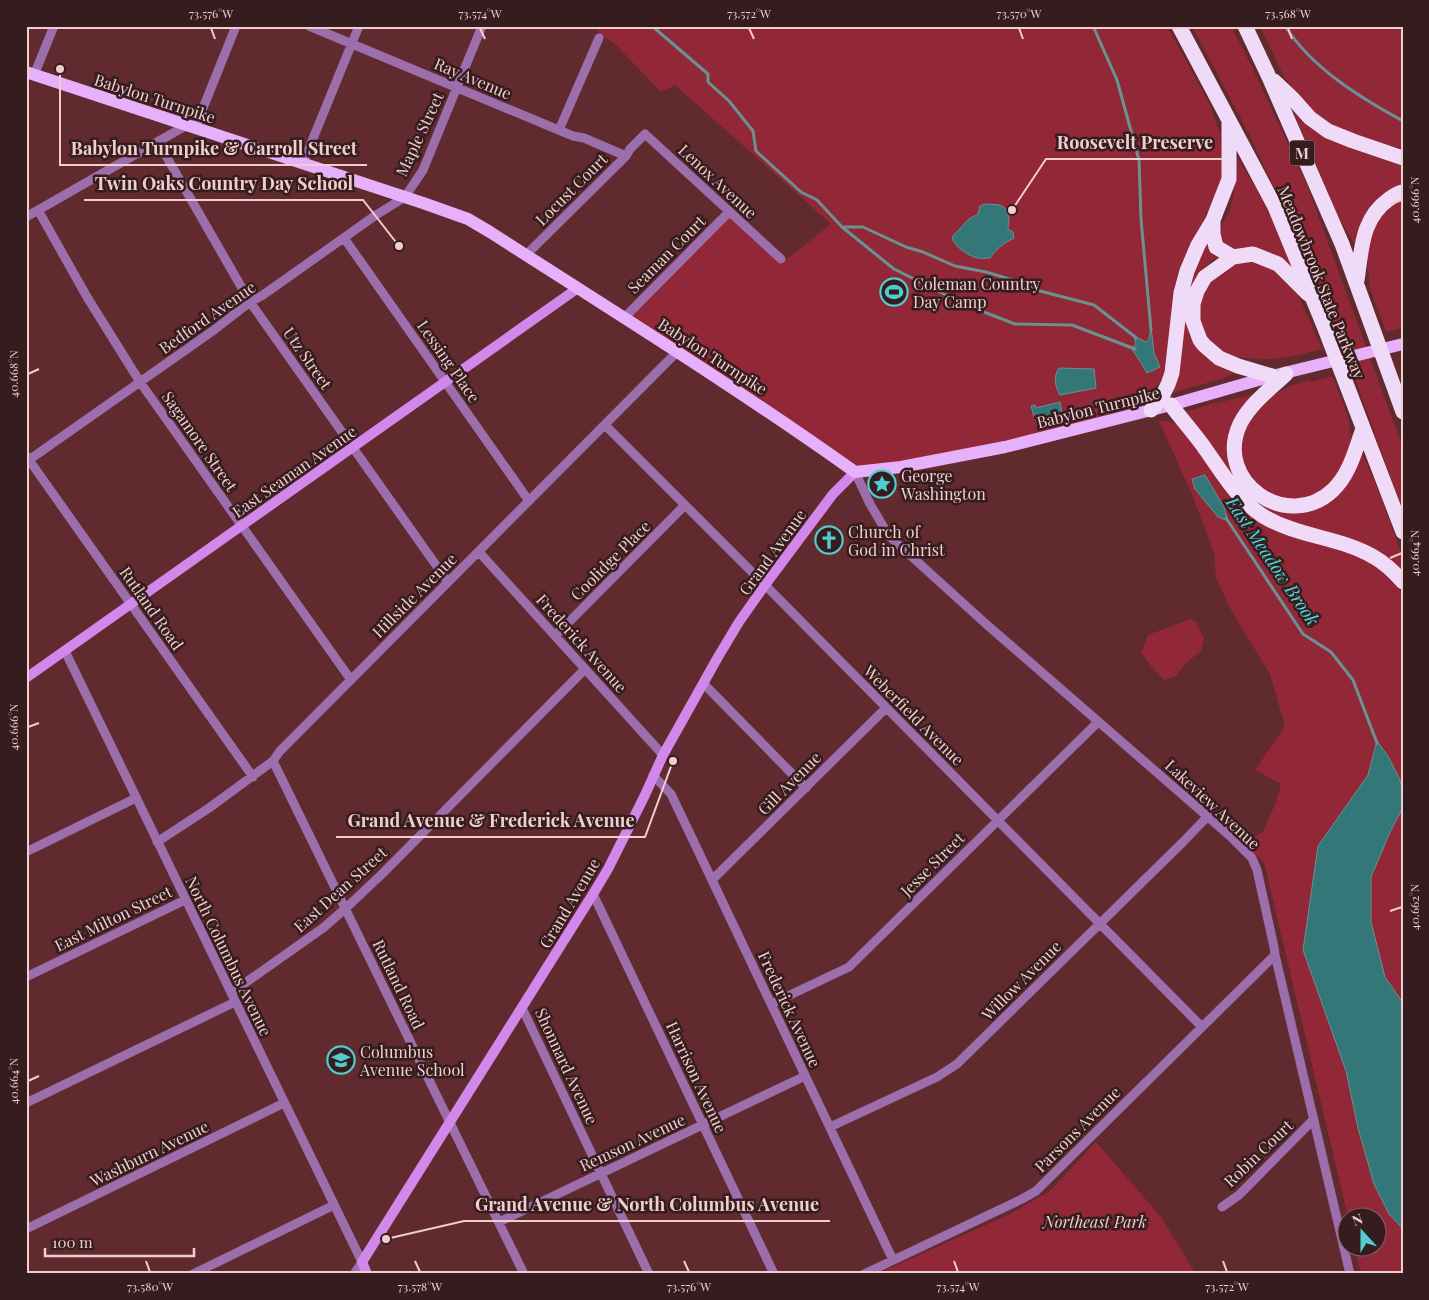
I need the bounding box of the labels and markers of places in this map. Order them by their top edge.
callout: Roosevelt Preserve [1046,126,1223,159]
callout: Babylon Turnpike & Carroll Street [60,132,367,165]
callout: Twin Oaks Country Day School [84,167,363,200]
place label: Coleman Country Day Camp [913,273,1040,312]
sports icon: Coleman Country Day Camp [879,277,909,307]
place label: George Washington [900,465,986,504]
place icon: George Washington [867,469,897,499]
place label: Church of God in Christ [848,521,945,560]
church icon: Church of God in Christ [814,525,844,555]
callout: Grand Avenue & Frederick Avenue [336,804,645,837]
place label: Columbus Avenue School [359,1041,465,1080]
school or university icon: Columbus Avenue School [326,1045,356,1075]
callout: Grand Avenue & North Columbus Avenue [464,1188,830,1221]

